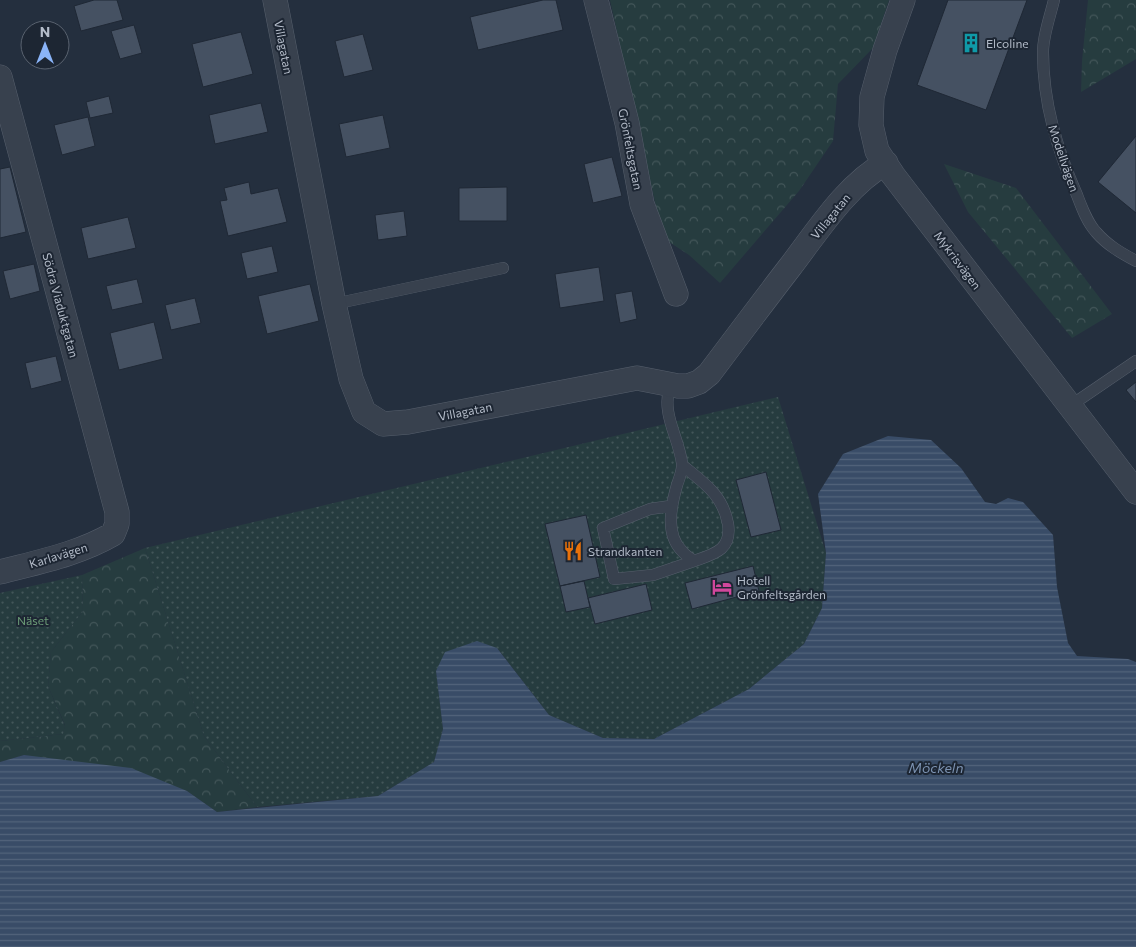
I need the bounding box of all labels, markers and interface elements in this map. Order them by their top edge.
street label: Villagatan [272,19,296,75]
north arrow [20,20,70,70]
text: N [40,23,50,40]
building icon: Elcoline [960,32,982,54]
place label: Elcoline [986,36,1029,50]
street label: Grönfeltsgatan [616,107,646,191]
street label: Modellvägen [1046,123,1082,193]
street label: Villagatan [807,190,853,242]
street label: Mykrisvägen [932,228,984,292]
street label: Södra Viaduktgatan [40,251,82,359]
street label: Villagatan [437,399,493,423]
street label: Karlavägen [27,540,89,570]
restaurant icon: Strandkanten [562,540,584,562]
place label: Strandkanten [588,544,662,558]
place label: Hotell Grönfeltsgården [737,573,826,601]
hotel icon: Hotell Grönfeltsgården [711,576,733,598]
park label: Näset [17,613,49,627]
water label: Möckeln [909,759,963,776]

